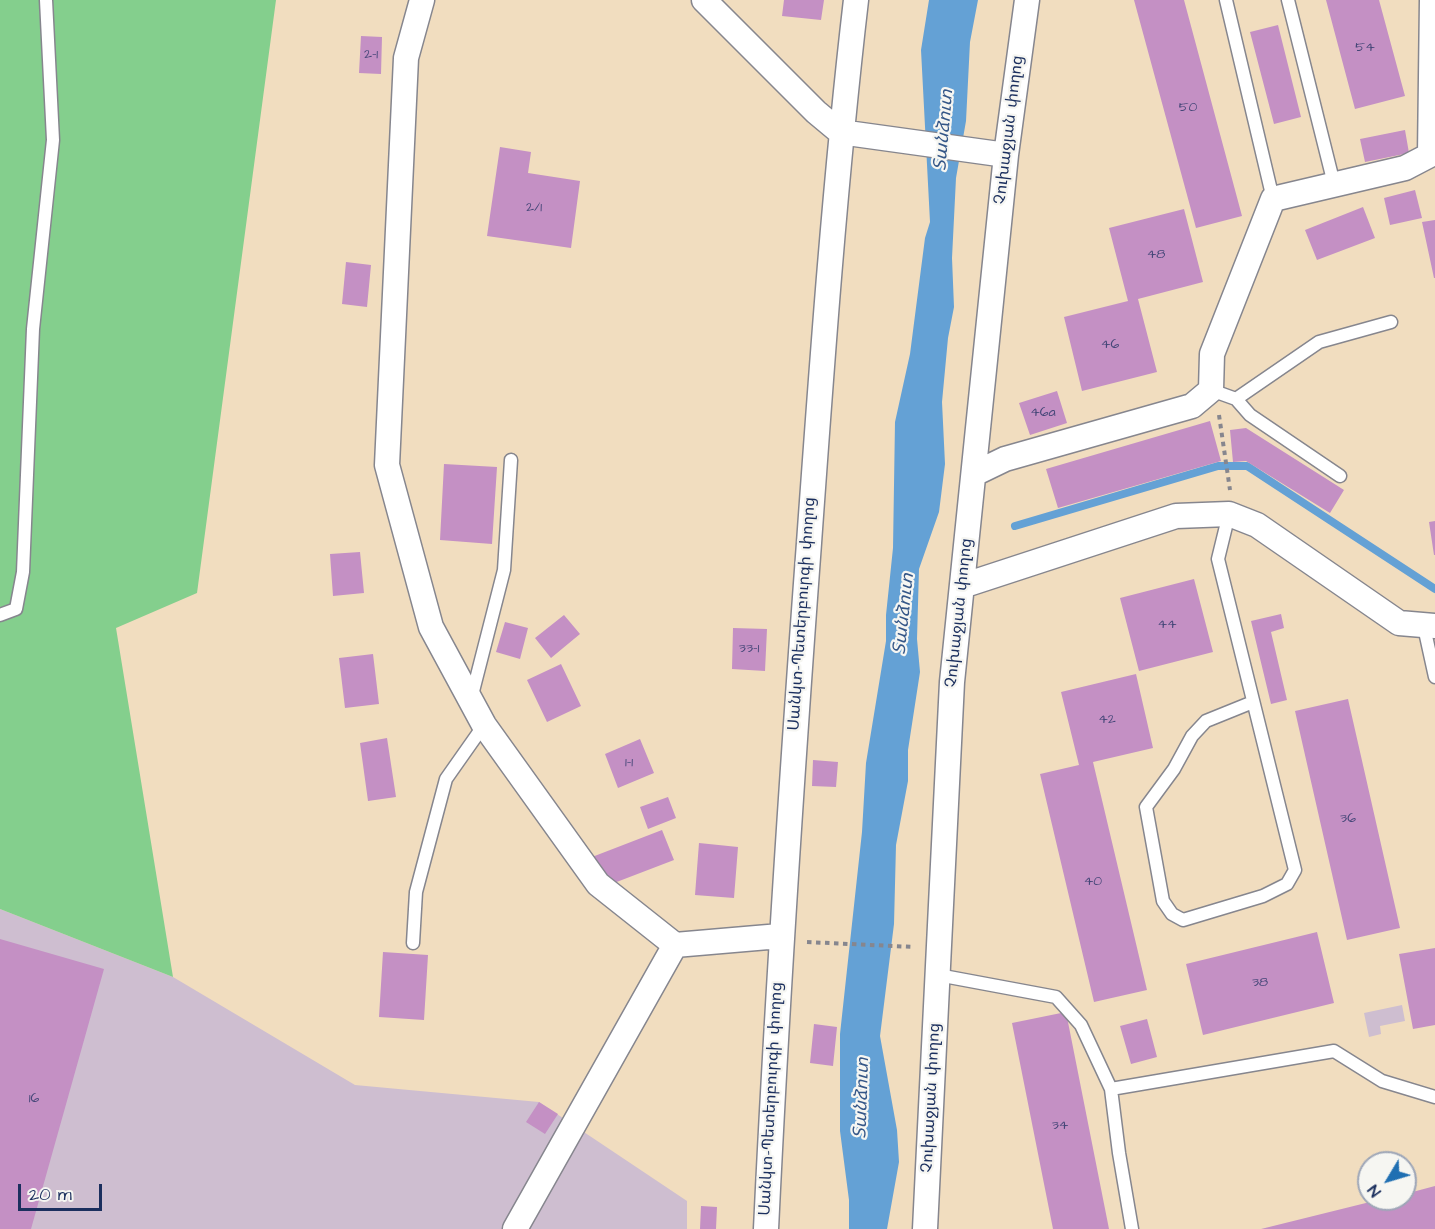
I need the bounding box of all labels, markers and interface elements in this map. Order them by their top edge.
house number: 54 [1355,40,1375,56]
house number: 2-1 [364,47,378,63]
street label: Չուխաջյան փողոց [991,54,1029,206]
water label: Տանձուտ [931,88,959,172]
house number: 50 [1179,100,1197,116]
house number: 2/1 [526,200,542,216]
house number: 48 [1147,247,1165,263]
house number: 46 [1101,337,1119,353]
house number: 46a [1030,405,1056,421]
street label: Սանկտ-Պետերբուրգի փողոց [785,497,821,731]
street label: Չուխաջյան փողոց [943,537,977,689]
water label: Տանձուտ [890,572,920,656]
house number: 44 [1157,617,1177,633]
house number: 33-1 [739,641,759,657]
house number: 42 [1098,712,1116,728]
house number: 1-1 [625,755,633,771]
house number: 36 [1340,811,1356,827]
house number: 40 [1084,874,1102,890]
house number: 38 [1252,975,1268,991]
street label: Սանկտ-Պետերբուրգի փողոց [756,982,788,1216]
street label: Չուխաջյան փողոց [918,1023,946,1173]
water label: Տանձուտ [851,1057,875,1139]
house number: 16 [29,1091,39,1107]
house number: 34 [1052,1118,1068,1134]
north arrow [1357,1151,1417,1211]
scale bar [21,1172,105,1210]
text: N [1363,1180,1386,1202]
text: 20 m [29,1182,72,1207]

